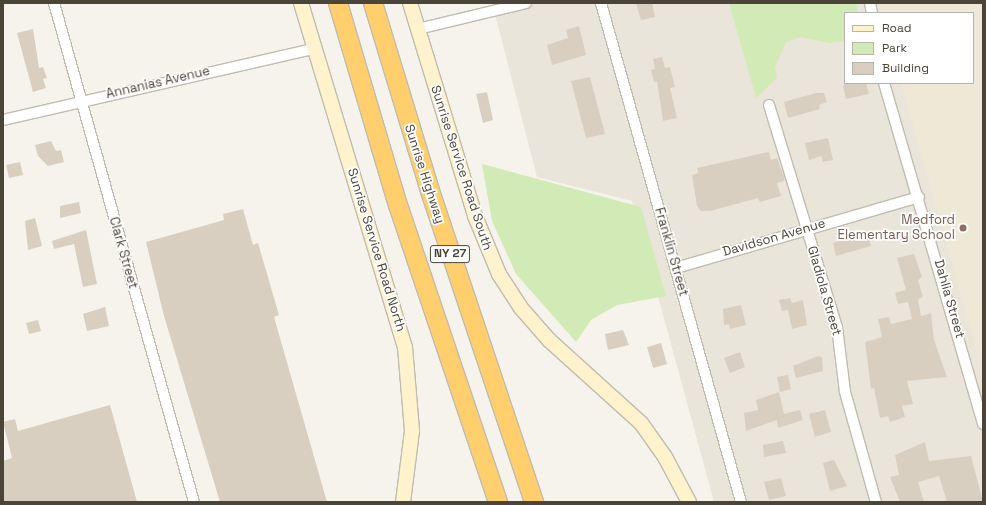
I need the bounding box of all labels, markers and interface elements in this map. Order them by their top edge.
legend [844,12,974,84]
text: Road [882,20,911,36]
text: Park [882,40,907,56]
text: Building [882,60,929,76]
street label: Annanias Avenue [104,63,212,103]
street label: Sunrise Service Road South [427,84,495,252]
street label: Sunrise Highway [401,122,447,226]
street label: Sunrise Service Road North [344,166,408,334]
street label: Franklin Street [651,206,691,298]
place label: Medford Elementary School [838,213,955,244]
street label: Clark Street [105,215,141,291]
street label: Davidson Avenue [721,216,827,260]
marker: Medford Elementary School [958,223,968,233]
road number: NY 27 [429,244,471,264]
street label: Gladiola Street [804,244,844,338]
street label: Dahlia Street [930,258,968,340]

